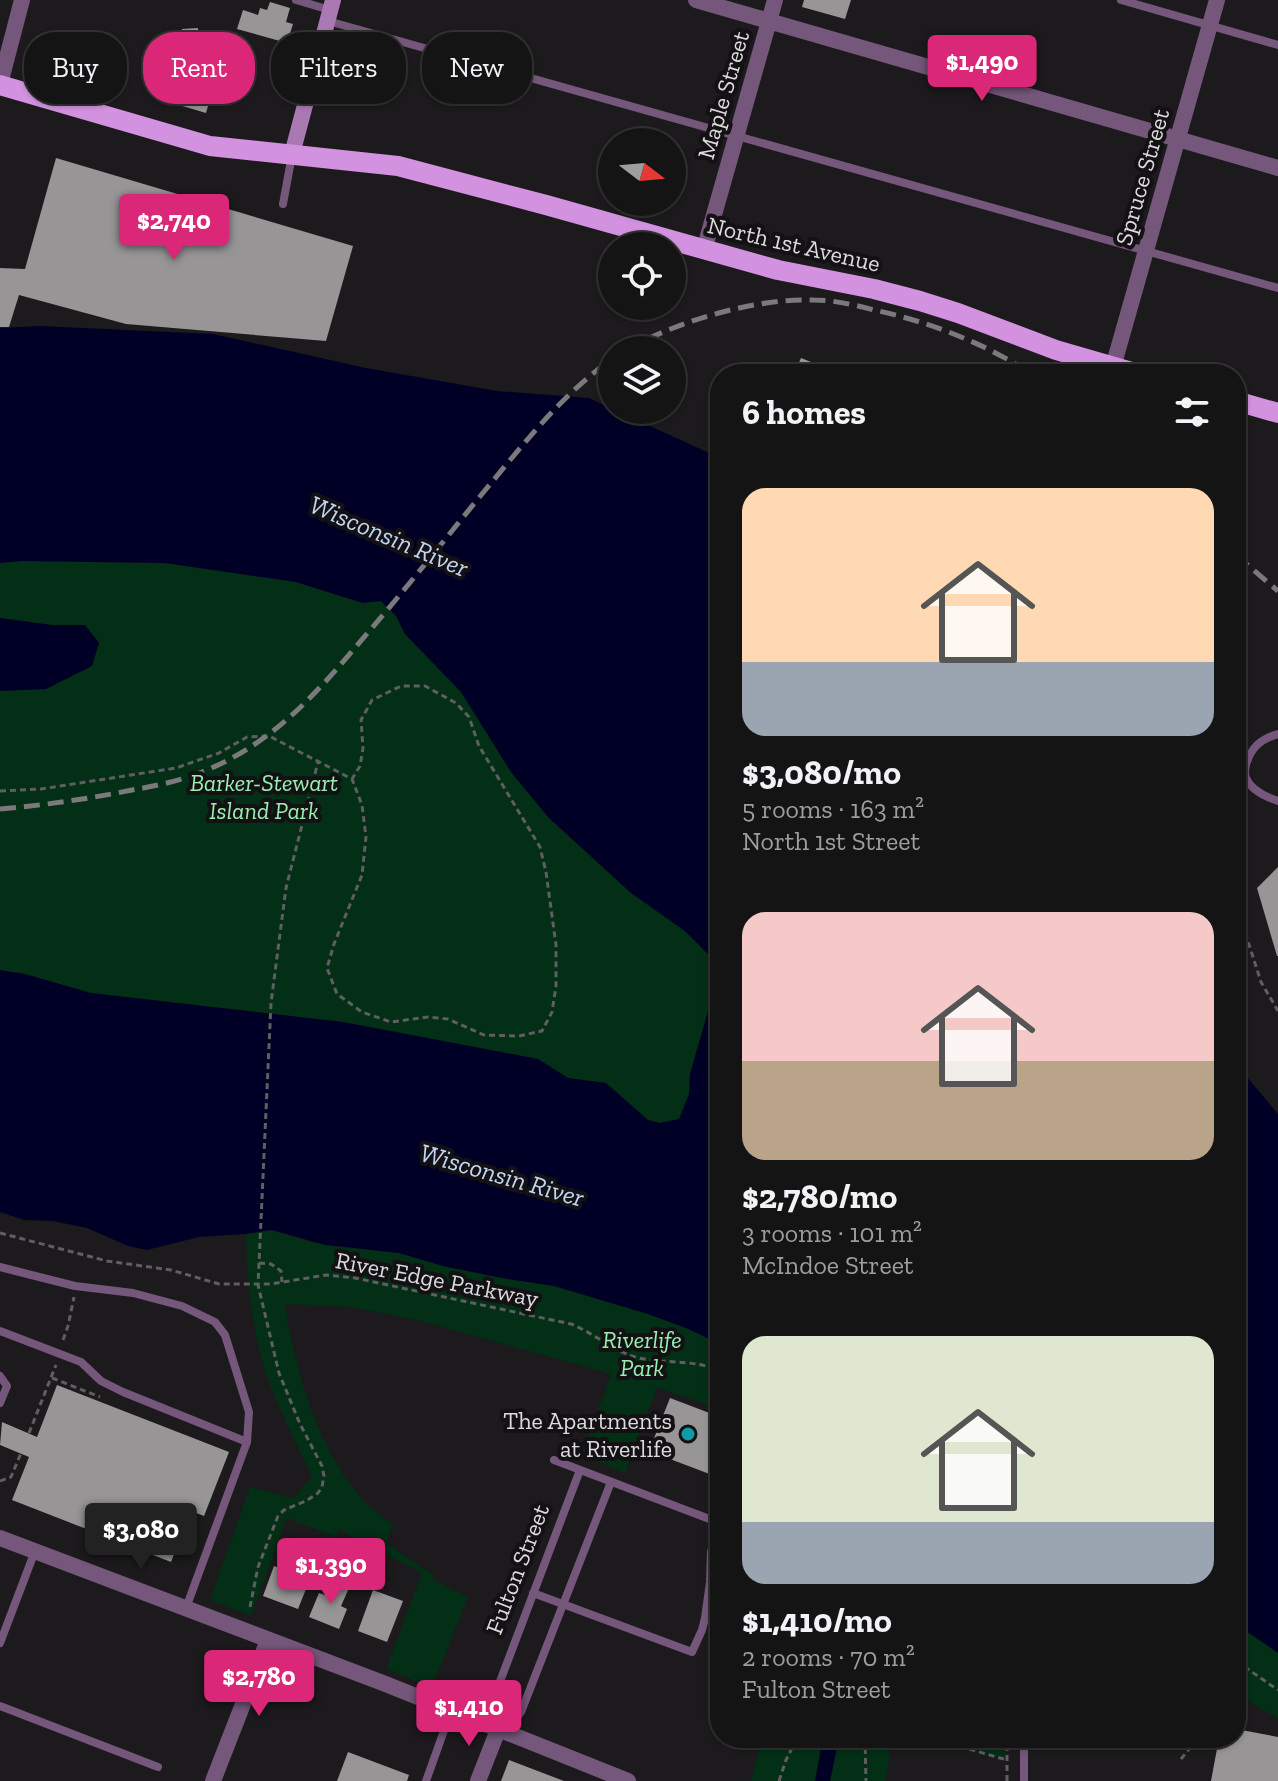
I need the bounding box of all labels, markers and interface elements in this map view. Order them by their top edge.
street label: Maple Street [691,27,755,162]
chip: Buy [24,32,127,104]
chip: Rent [143,32,255,104]
chip: Filters [271,32,406,104]
chip: New [422,32,532,104]
pin: $1,490 [917,35,1047,103]
text: $1,490 [946,45,1018,77]
street label: Spruce Street [1109,105,1175,249]
north arrow [598,128,686,216]
map controls [598,128,686,424]
pin: $2,740 [109,194,239,262]
text: $2,740 [137,204,211,236]
street label: North 1st Avenue [705,210,883,278]
button: locate [598,232,686,320]
button: layers [598,336,686,424]
icon: filters [1170,390,1214,434]
text: 6 homes [742,392,866,433]
water label: Wisconsin River [305,488,473,584]
icon: home [906,540,1050,684]
text: $3,080/mo [742,752,901,793]
park label: Barker-Stewart Island Park [190,768,338,825]
text: 5 rooms · 163 m² [742,793,924,825]
text: North 1st Street [742,825,920,857]
icon: home [906,964,1050,1108]
water label: Wisconsin River [416,1136,588,1214]
text: $2,780/mo [742,1176,897,1217]
text: 3 rooms · 101 m² [742,1217,922,1249]
street label: River Edge Parkway [333,1245,542,1313]
text: McIndoe Street [742,1249,914,1281]
park label: Riverlife Park [602,1325,682,1382]
icon: home [906,1388,1050,1532]
place label: The Apartments at Riverlife [503,1406,672,1463]
marker: The Apartments at Riverlife [679,1425,697,1443]
street label: Fulton Street [479,1500,555,1638]
pin: $3,080 [76,1503,206,1571]
text: $3,080 [103,1513,179,1545]
pin: $1,390 [266,1538,396,1606]
text: $1,390 [295,1548,367,1580]
text: $1,410/mo [742,1600,892,1641]
text: 2 rooms · 70 m² [742,1641,915,1673]
pin: $2,780 [194,1650,324,1718]
text: $2,780 [222,1660,296,1692]
text: Fulton Street [742,1673,890,1705]
pin: $1,410 [404,1680,534,1748]
text: $1,410 [434,1690,504,1722]

